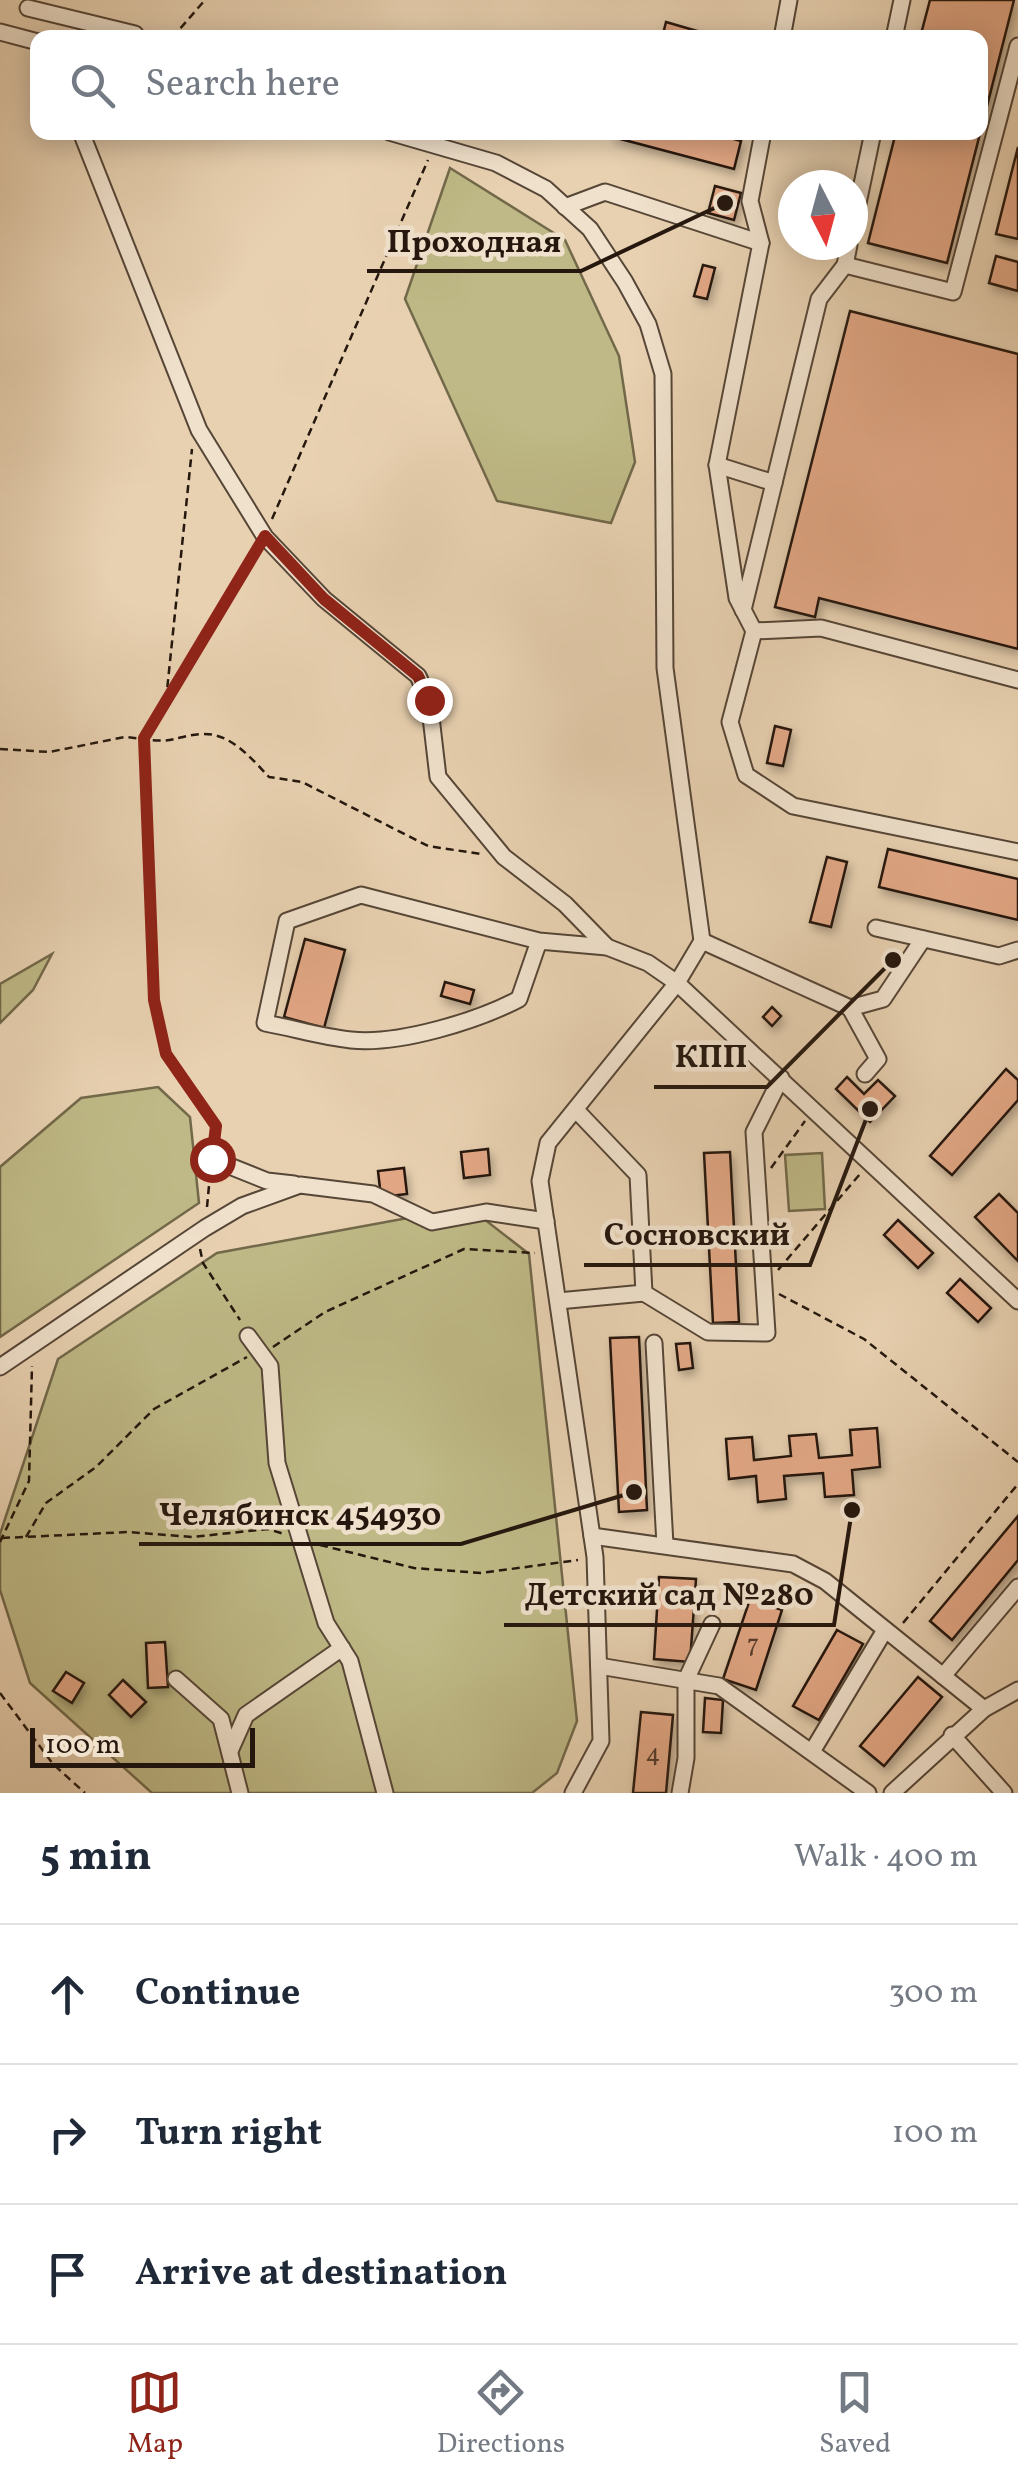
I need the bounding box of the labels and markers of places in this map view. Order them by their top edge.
callout: Проходная [367,209,581,271]
callout: КПП [654,1025,767,1087]
callout: Сосновский [584,1203,810,1265]
callout: Челябинск 454930 [139,1482,461,1544]
callout: Детский сад №280 [504,1563,834,1625]

